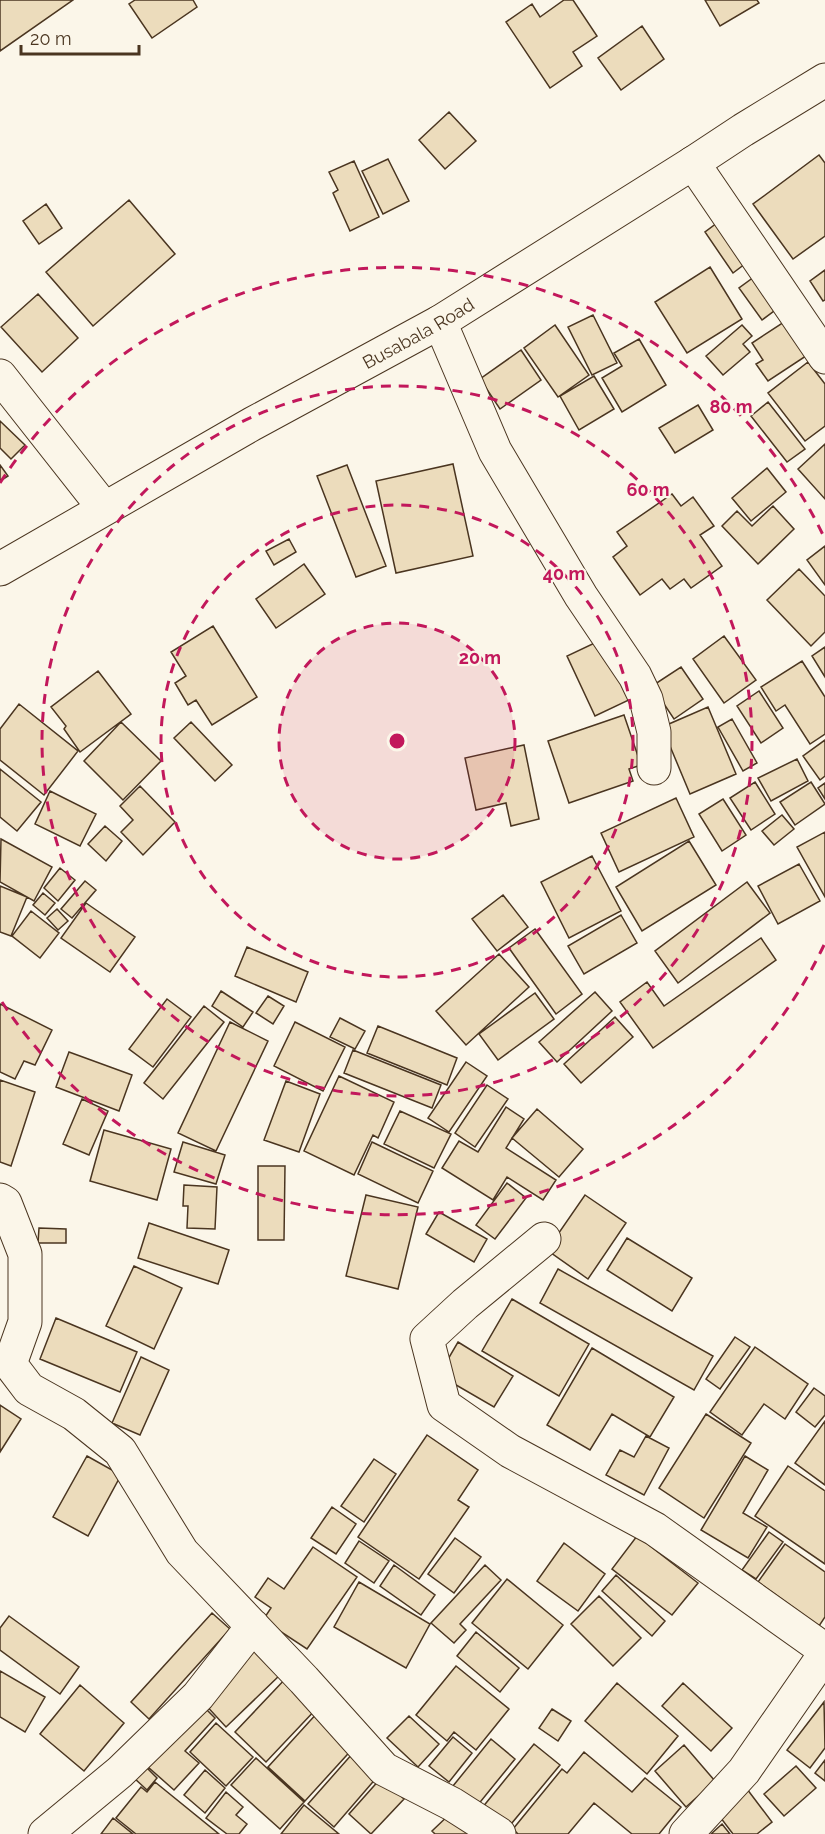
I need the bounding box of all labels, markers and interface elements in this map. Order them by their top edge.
scale bar [21,18,140,56]
text: 20 m [30,28,72,49]
street label: Busabala Road [359,293,478,373]
text: 80 m [709,396,753,417]
text: 60 m [626,479,670,500]
text: 40 m [543,563,585,584]
text: 20 m [459,647,501,668]
centre of rings [387,731,407,751]

